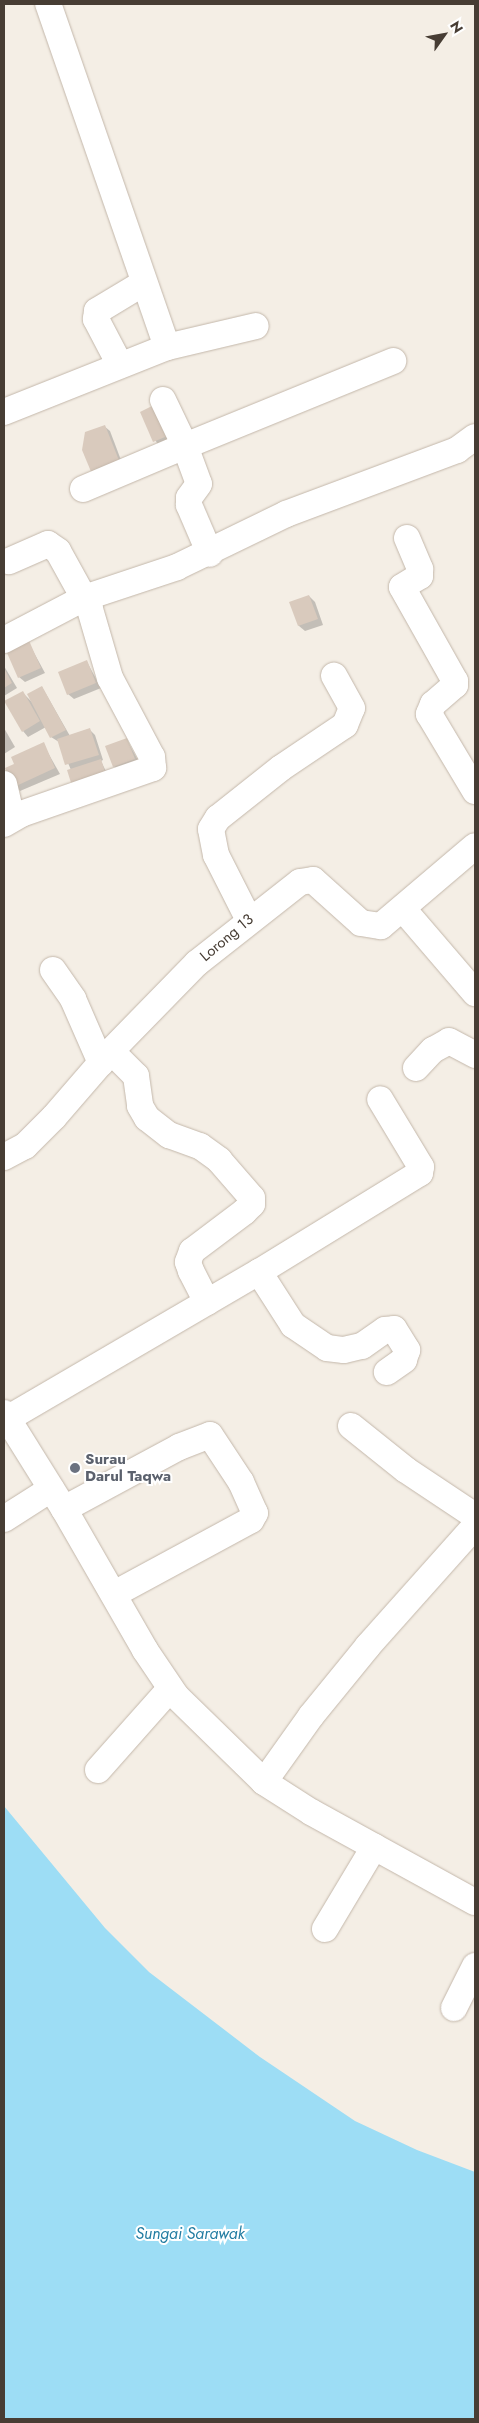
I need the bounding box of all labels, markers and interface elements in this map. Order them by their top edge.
north arrow [419,10,469,60]
text: N [445,17,468,37]
street label: Lorong 13 [197,911,257,965]
place label: Surau Darul Taqwa [85,1450,171,1485]
marker: Surau Darul Taqwa [69,1462,81,1474]
water label: Sungai Sarawak [135,2224,245,2244]

